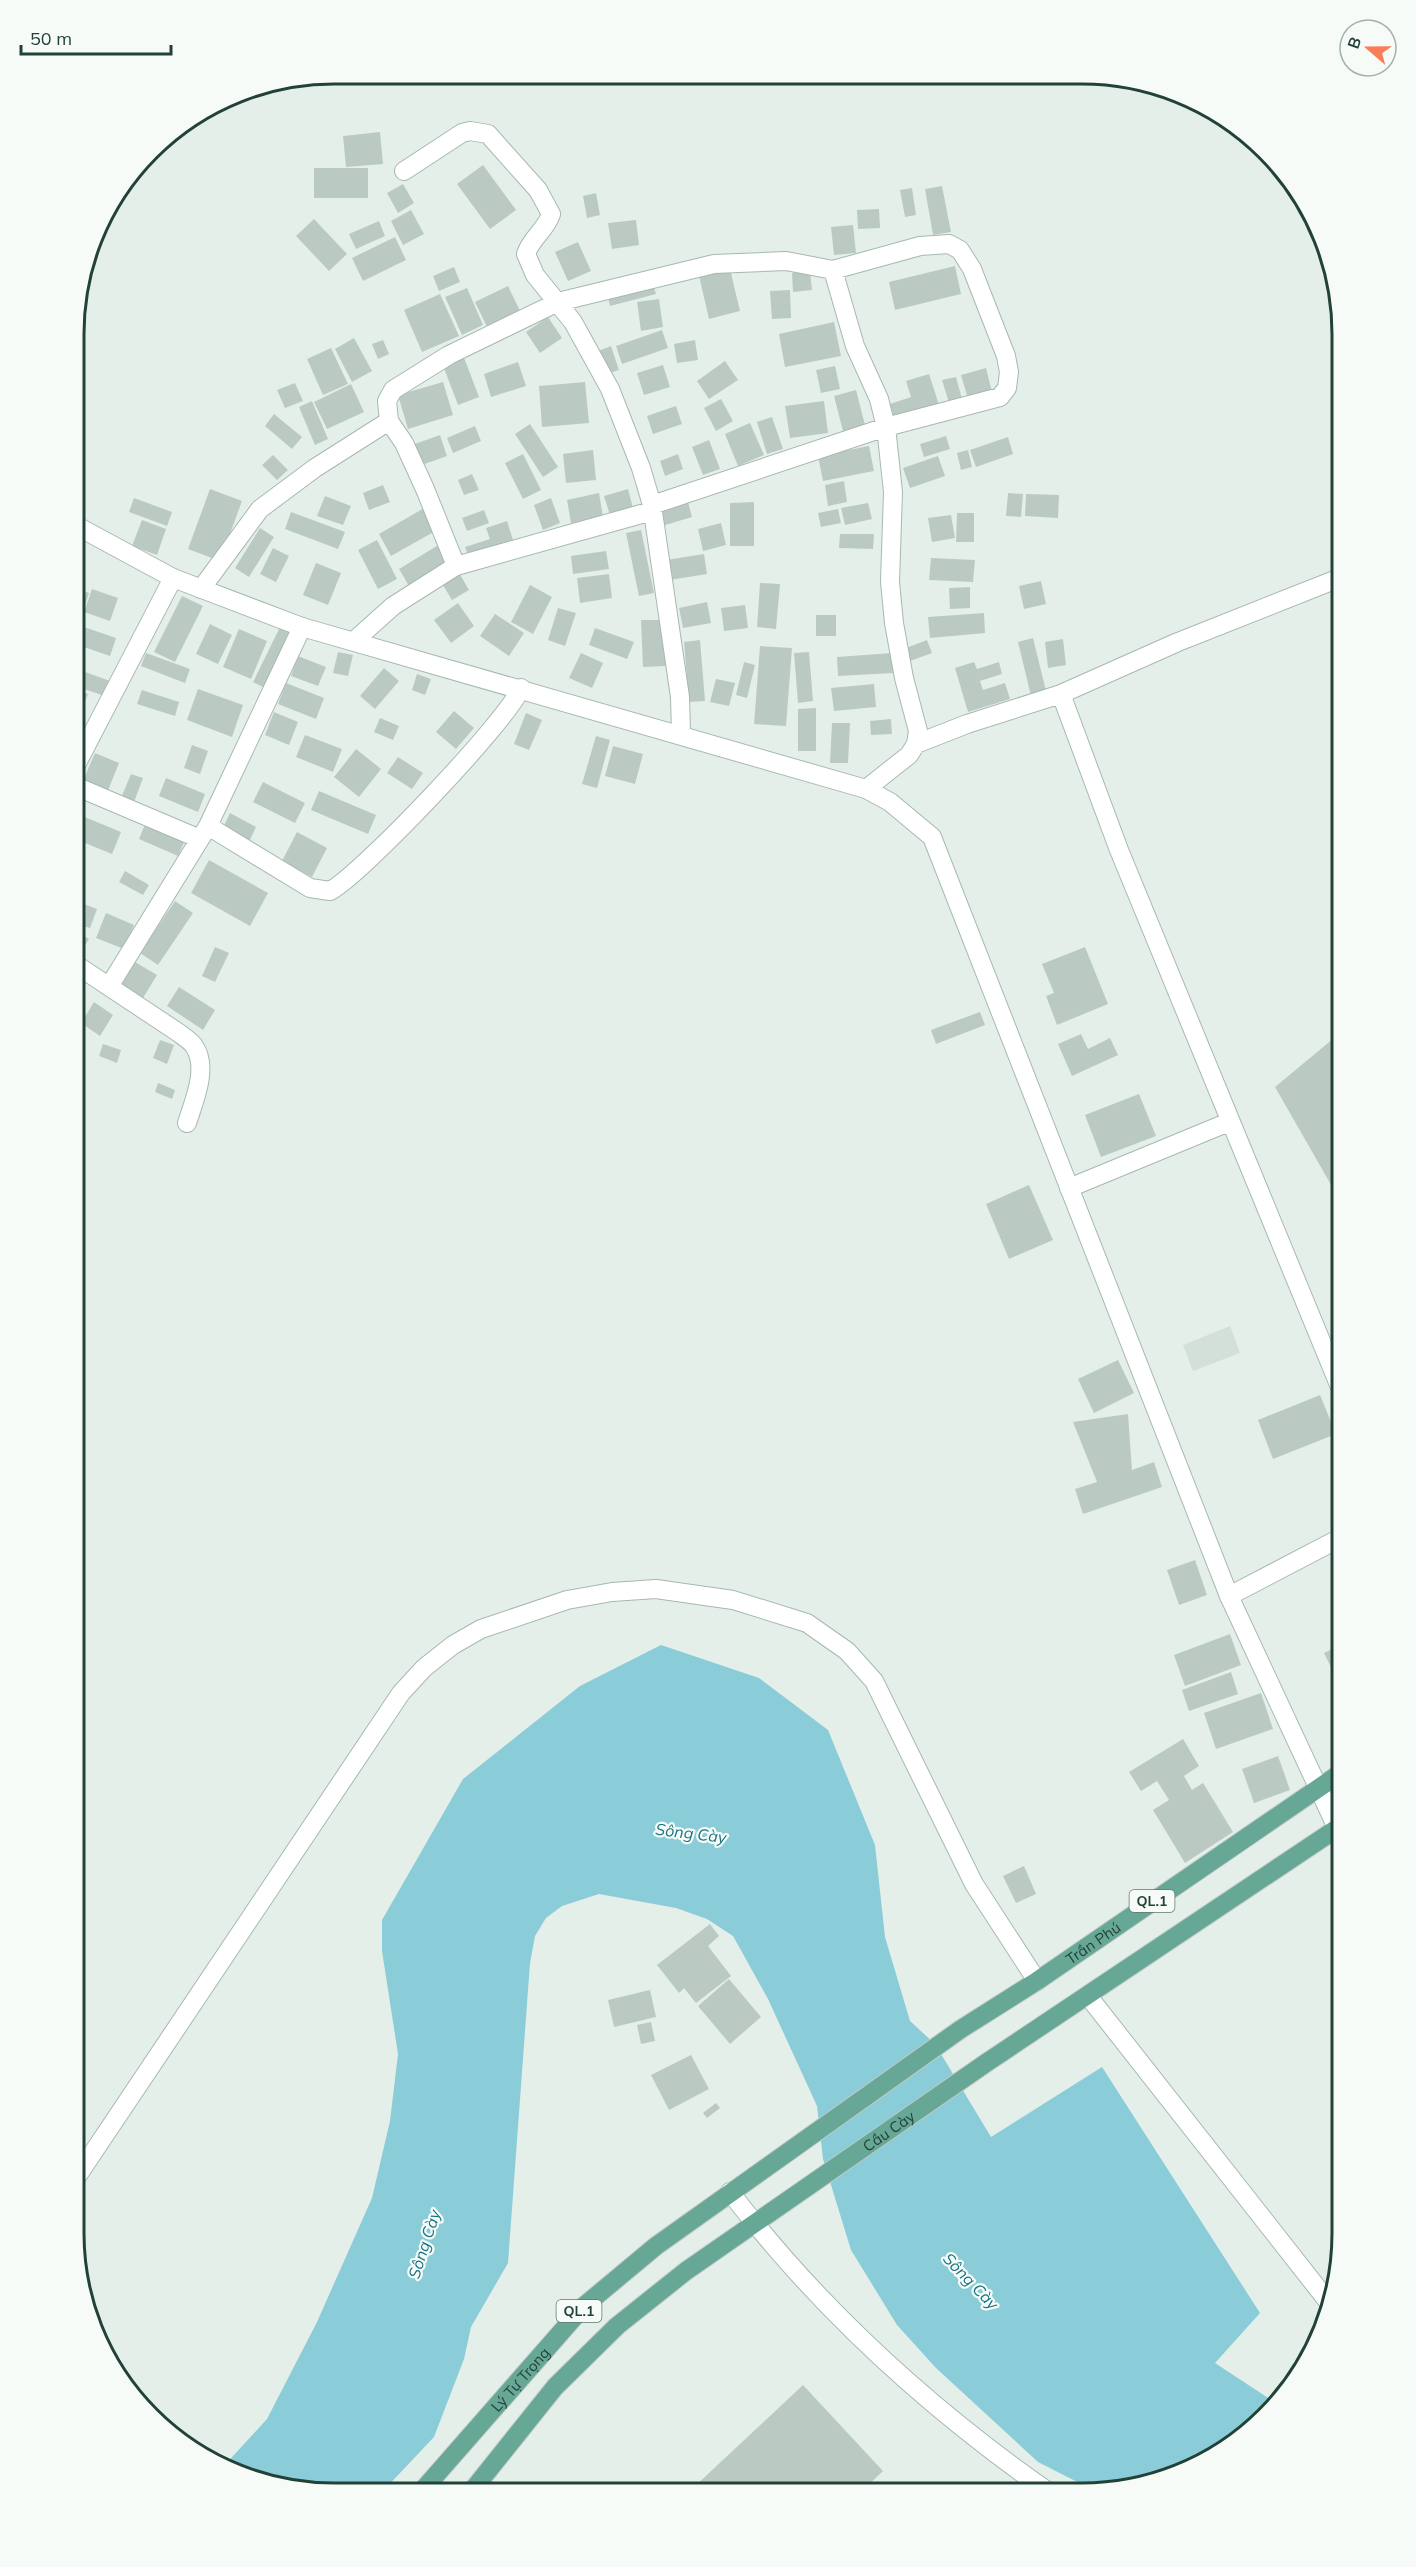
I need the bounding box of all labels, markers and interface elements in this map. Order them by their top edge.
scale bar [21,18,171,56]
north arrow [1338,18,1398,78]
text: 50 m [30,27,72,50]
text: B [1343,34,1365,51]
water label: Sông Cày [654,1819,728,1847]
road number: QL.1 [1130,1890,1174,1912]
street label: Trần Phú [1062,1917,1124,1968]
street label: Cầu Cày [859,2106,918,2155]
water label: Sông Cày [403,2207,445,2281]
water label: Sông Cày [939,2248,1003,2314]
road number: QL.1 [556,2300,602,2322]
street label: Lý Tự Trọng [486,2343,553,2415]

